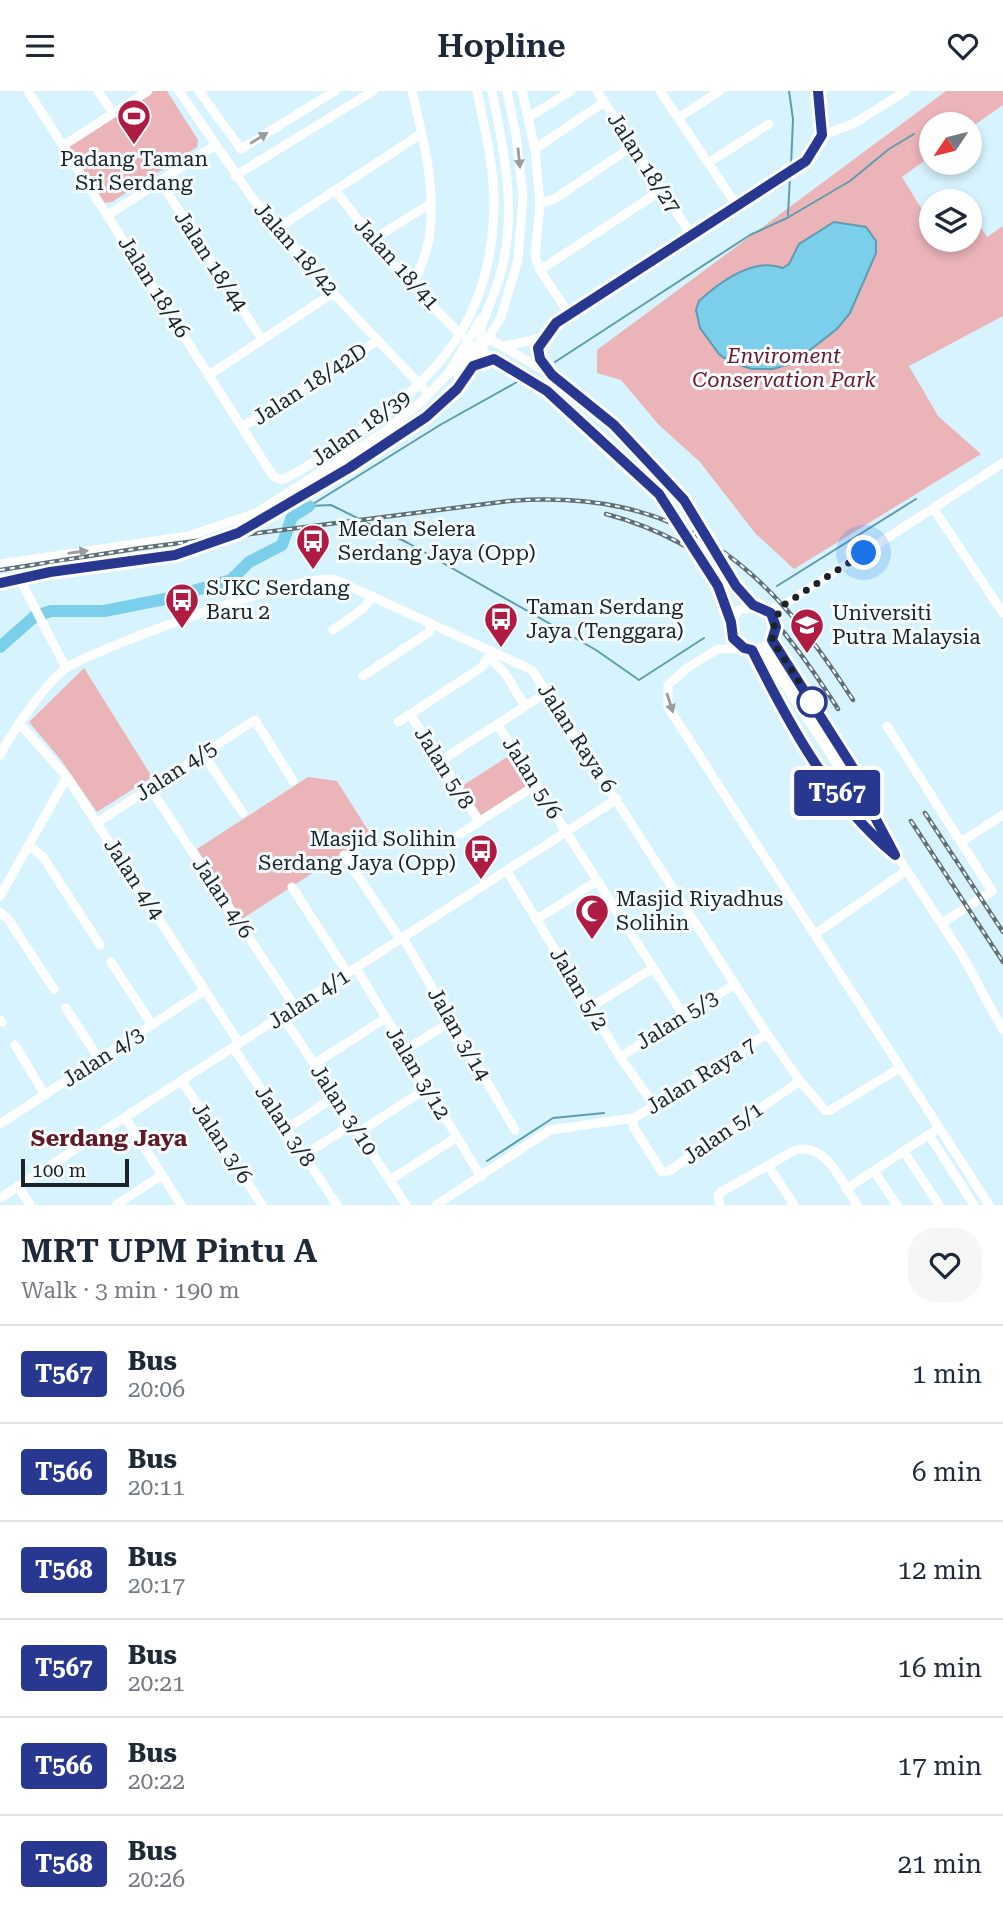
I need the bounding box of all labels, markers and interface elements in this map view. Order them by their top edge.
icon: menu [21,27,59,65]
text: Hopline [437,27,566,65]
icon: heart [944,27,982,65]
sports icon: Padang Taman Sri Serdang [115,97,153,146]
street label: Jalan 18/27 [603,108,686,218]
north arrow [919,112,982,175]
map controls [919,112,982,252]
one-way arrow [250,132,269,145]
place label: Padang Taman Sri Serdang [60,147,208,195]
one-way arrow [514,147,525,169]
button: layers [919,189,982,252]
street label: Jalan 18/42 [249,198,343,300]
street label: Jalan 18/44 [170,206,253,316]
street label: Jalan 18/41 [350,213,444,315]
street label: Jalan 18/46 [113,232,195,342]
street label: Jalan 18/42D [248,338,372,430]
park label: Enviroment Conservation Park [692,344,876,392]
street label: Jalan 18/39 [307,385,415,471]
place label: Medan Selera Serdang Jaya (Opp) [338,517,536,565]
bus stop icon: Medan Selera Serdang Jaya (Opp) [294,522,332,571]
your location [846,535,881,570]
one-way arrow [68,546,90,557]
place label: SJKC Serdang Baru 2 [206,576,349,624]
bus stop icon: SJKC Serdang Baru 2 [163,581,201,630]
place label: Taman Serdang Jaya (Tenggara) [526,595,684,643]
bus stop icon: Taman Serdang Jaya (Tenggara) [482,600,520,649]
place label: Universiti Putra Malaysia [832,601,981,649]
school or university icon: Universiti Putra Malaysia [788,606,826,655]
street label: Jalan Raya 6 [533,679,621,797]
unlabelled marker [797,687,827,717]
one-way arrow [665,693,676,714]
street label: Jalan 5/8 [410,723,478,813]
street label: Jalan 5/6 [498,733,566,823]
street label: Jalan 4/5 [131,736,221,806]
line badge: T567 [788,770,886,816]
text: T567 [808,779,866,807]
place label: Masjid Solihin Serdang Jaya (Opp) [258,827,456,875]
bus stop icon: Masjid Solihin Serdang Jaya (Opp) [462,832,500,881]
street label: Jalan 4/4 [99,834,169,924]
street label: Jalan 4/6 [187,853,259,943]
place label: Masjid Riyadhus Solihin [616,887,783,935]
mosque icon: Masjid Riyadhus Solihin [573,892,611,941]
street label: Jalan 5/2 [545,943,613,1035]
street label: Jalan 4/1 [264,964,354,1034]
street label: Jalan 3/14 [423,983,495,1085]
street label: Jalan 5/3 [632,986,722,1054]
street label: Jalan 4/3 [58,1022,148,1092]
street label: Jalan 3/12 [381,1022,455,1124]
street label: Jalan Raya 7 [642,1033,761,1119]
street label: Jalan 3/10 [306,1060,382,1160]
street label: Jalan 3/8 [250,1081,320,1171]
street label: Jalan 5/1 [679,1097,767,1169]
street label: Jalan 3/6 [187,1098,257,1188]
district label: Serdang Jaya [31,1125,188,1152]
scale bar [21,1156,130,1188]
text: 100 m [32,1159,86,1182]
button: heart [908,1228,982,1302]
text: MRT UPM Pintu A [21,1231,317,1270]
text: Walk · 3 min · 190 m [21,1277,240,1304]
text: Bus [128,1346,177,1376]
text: 1 min [912,1359,982,1389]
text: T567 [35,1360,93,1388]
text: 20:06 [128,1376,185,1403]
text: Bus [128,1444,177,1474]
text: 6 min [912,1457,982,1487]
text: T566 [35,1458,93,1486]
text: 20:11 [128,1474,185,1501]
text: Bus [128,1542,177,1572]
text: 12 min [898,1555,982,1585]
text: T568 [35,1556,93,1584]
text: 20:17 [128,1572,185,1599]
text: Bus [128,1640,177,1670]
text: 16 min [898,1653,982,1683]
text: T567 [35,1654,93,1682]
text: 20:21 [128,1670,185,1697]
text: Bus [128,1738,177,1768]
text: 17 min [898,1751,982,1781]
text: T566 [35,1752,93,1780]
text: 20:22 [128,1768,185,1795]
text: Bus [128,1836,177,1866]
text: 21 min [898,1849,982,1879]
text: T568 [35,1850,93,1878]
text: 20:26 [128,1866,185,1893]

